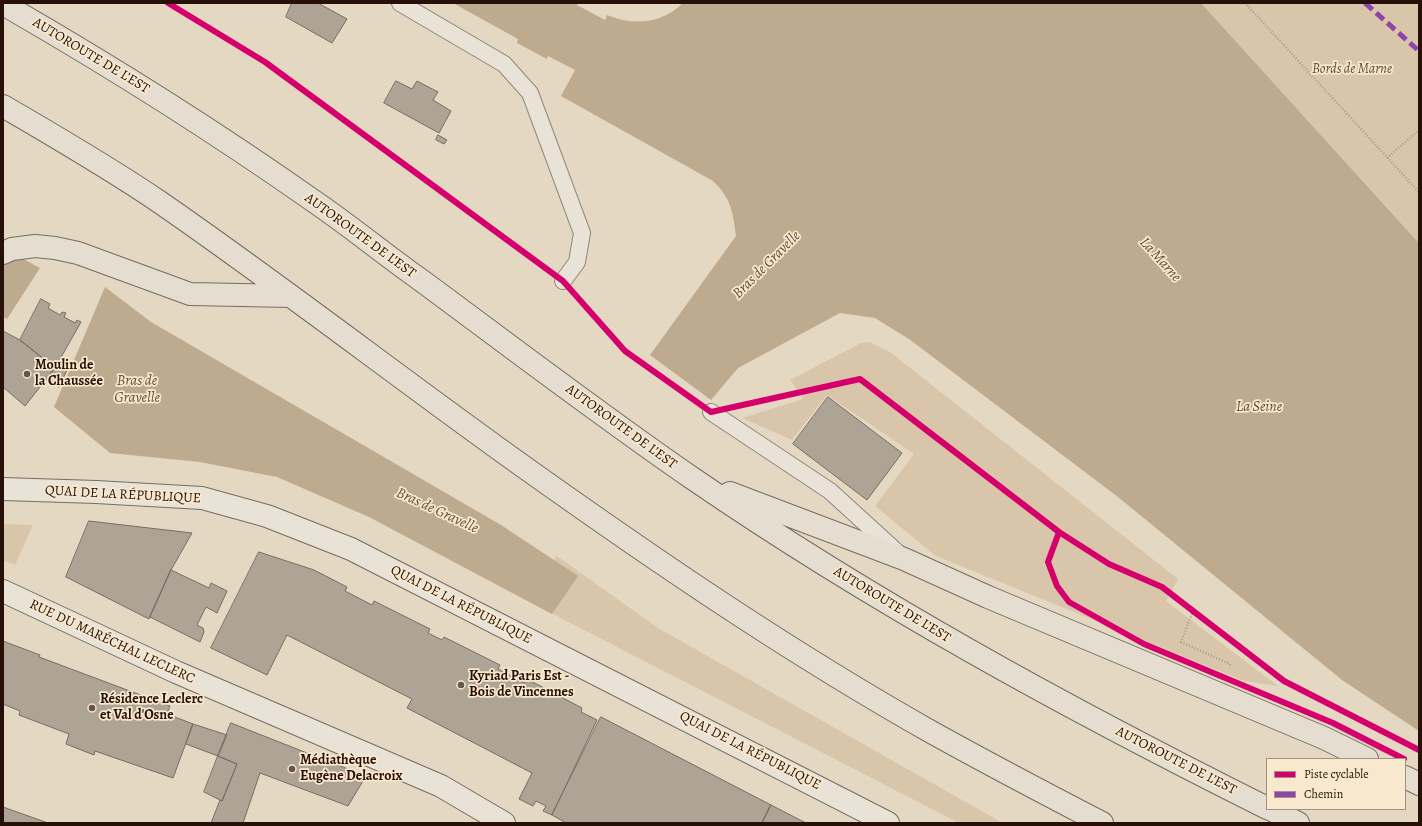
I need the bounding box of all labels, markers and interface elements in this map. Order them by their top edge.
street label: AUTOROUTE DE L’EST [29,14,153,98]
park label: Bords de Marne [1312,62,1392,78]
street label: AUTOROUTE DE L’EST [301,190,419,282]
water label: Bras de Gravelle [729,227,805,303]
water label: La Marne [1135,234,1185,286]
place label: Moulin de la Chaussée [35,358,103,390]
marker: Moulin de la Chaussée [22,369,32,379]
water label: Bras de Gravelle [114,372,160,407]
street label: AUTOROUTE DE L’EST [562,381,680,473]
water label: La Seine [1236,398,1282,416]
street label: QUAI DE LA RÉPUBLIQUE [45,483,201,507]
water label: Bras de Gravelle [393,484,481,538]
street label: QUAI DE LA RÉPUBLIQUE [388,562,534,648]
street label: AUTOROUTE DE L’EST [830,563,954,647]
street label: RUE DU MARÉCHAL LECLERC [27,596,197,688]
place label: Kyriad Paris Est - Bois de Vincennes [469,669,574,702]
marker: Kyriad Paris Est - Bois de Vincennes [456,680,466,690]
place label: Résidence Leclerc et Val d'Osne [100,692,203,724]
marker: Résidence Leclerc et Val d'Osne [87,703,97,713]
street label: QUAI DE LA RÉPUBLIQUE [677,708,823,794]
street label: AUTOROUTE DE L’EST [1113,723,1239,799]
place label: Médiathèque Eugène Delacroix [300,753,402,786]
legend [1266,758,1406,810]
marker: Médiathèque Eugène Delacroix [287,764,297,774]
text: Piste cyclable [1304,766,1369,782]
text: Chemin [1304,786,1343,802]

